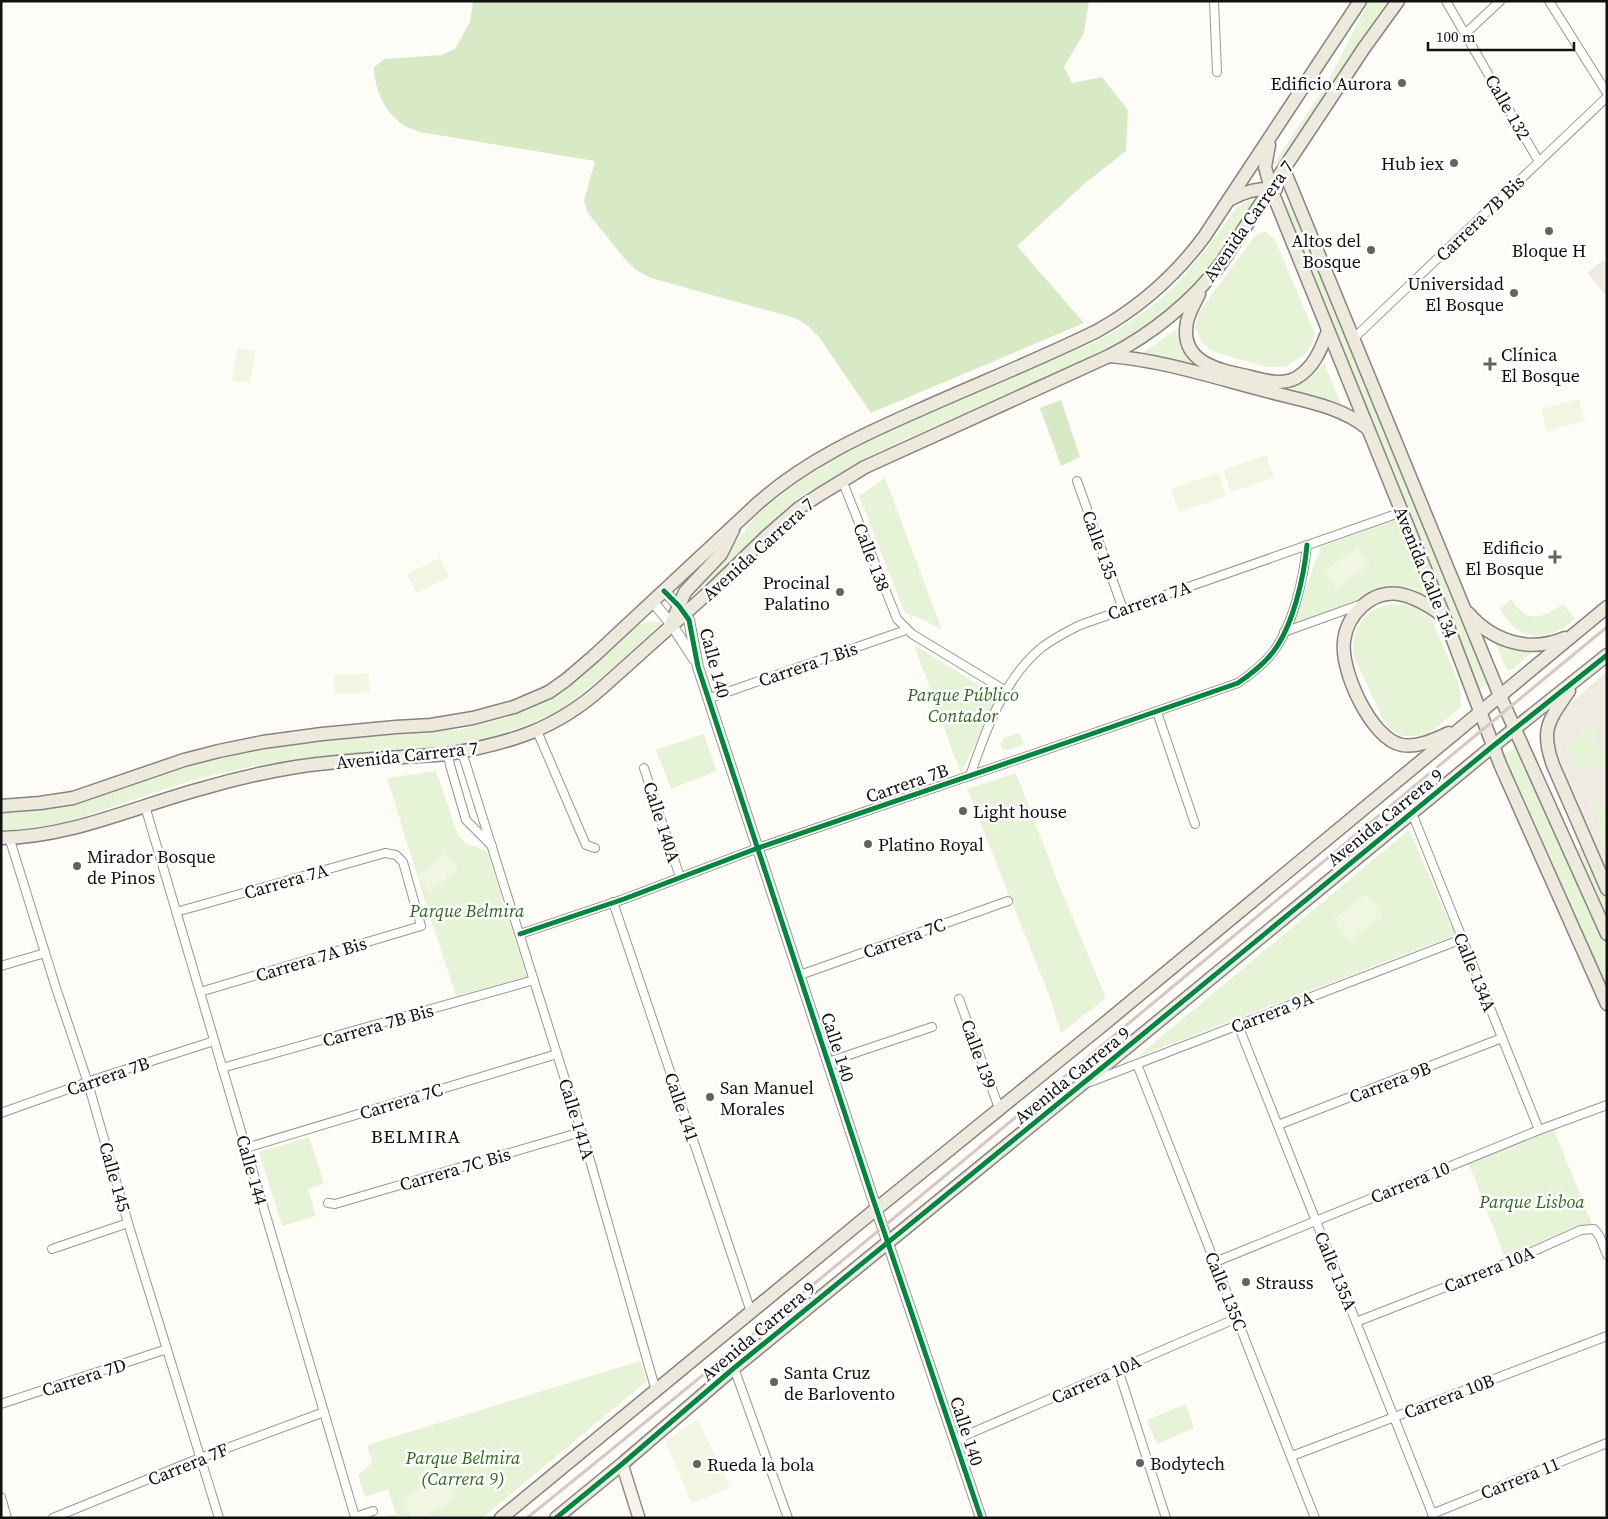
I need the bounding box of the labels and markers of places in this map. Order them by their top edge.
place label: Edificio Aurora [1270,71,1393,96]
marker: Edificio Aurora [1396,77,1408,89]
place label: Hub iex [1381,151,1445,176]
marker: Hub iex [1448,157,1460,169]
marker: Bloque H [1543,225,1555,237]
place label: Altos del Bosque [1291,228,1361,274]
place label: Bloque H [1512,238,1586,263]
marker: Altos del Bosque [1365,244,1377,256]
place label: Universidad El Bosque [1408,271,1504,317]
marker: Universidad El Bosque [1508,287,1520,299]
place label: Clínica El Bosque [1501,342,1580,388]
marker: Clínica El Bosque [1483,357,1497,371]
place label: Edificio El Bosque [1465,535,1544,581]
marker: Edificio El Bosque [1548,550,1562,564]
place label: Procinal Palatino [763,570,830,616]
marker: Procinal Palatino [834,586,846,598]
place label: Light house [973,799,1067,824]
marker: Light house [957,805,969,817]
place label: Platino Royal [878,832,984,857]
marker: Platino Royal [862,838,874,850]
place label: Mirador Bosque de Pinos [87,844,216,890]
marker: Mirador Bosque de Pinos [71,860,83,872]
place label: San Manuel Morales [720,1075,814,1121]
marker: San Manuel Morales [704,1091,716,1103]
place label: Strauss [1256,1270,1314,1295]
marker: Strauss [1240,1276,1252,1288]
place label: Santa Cruz de Barlovento [784,1360,895,1406]
marker: Santa Cruz de Barlovento [768,1376,780,1388]
place label: Bodytech [1150,1451,1225,1476]
place label: Rueda la bola [707,1452,815,1477]
marker: Bodytech [1134,1457,1146,1469]
marker: Rueda la bola [691,1458,703,1470]

